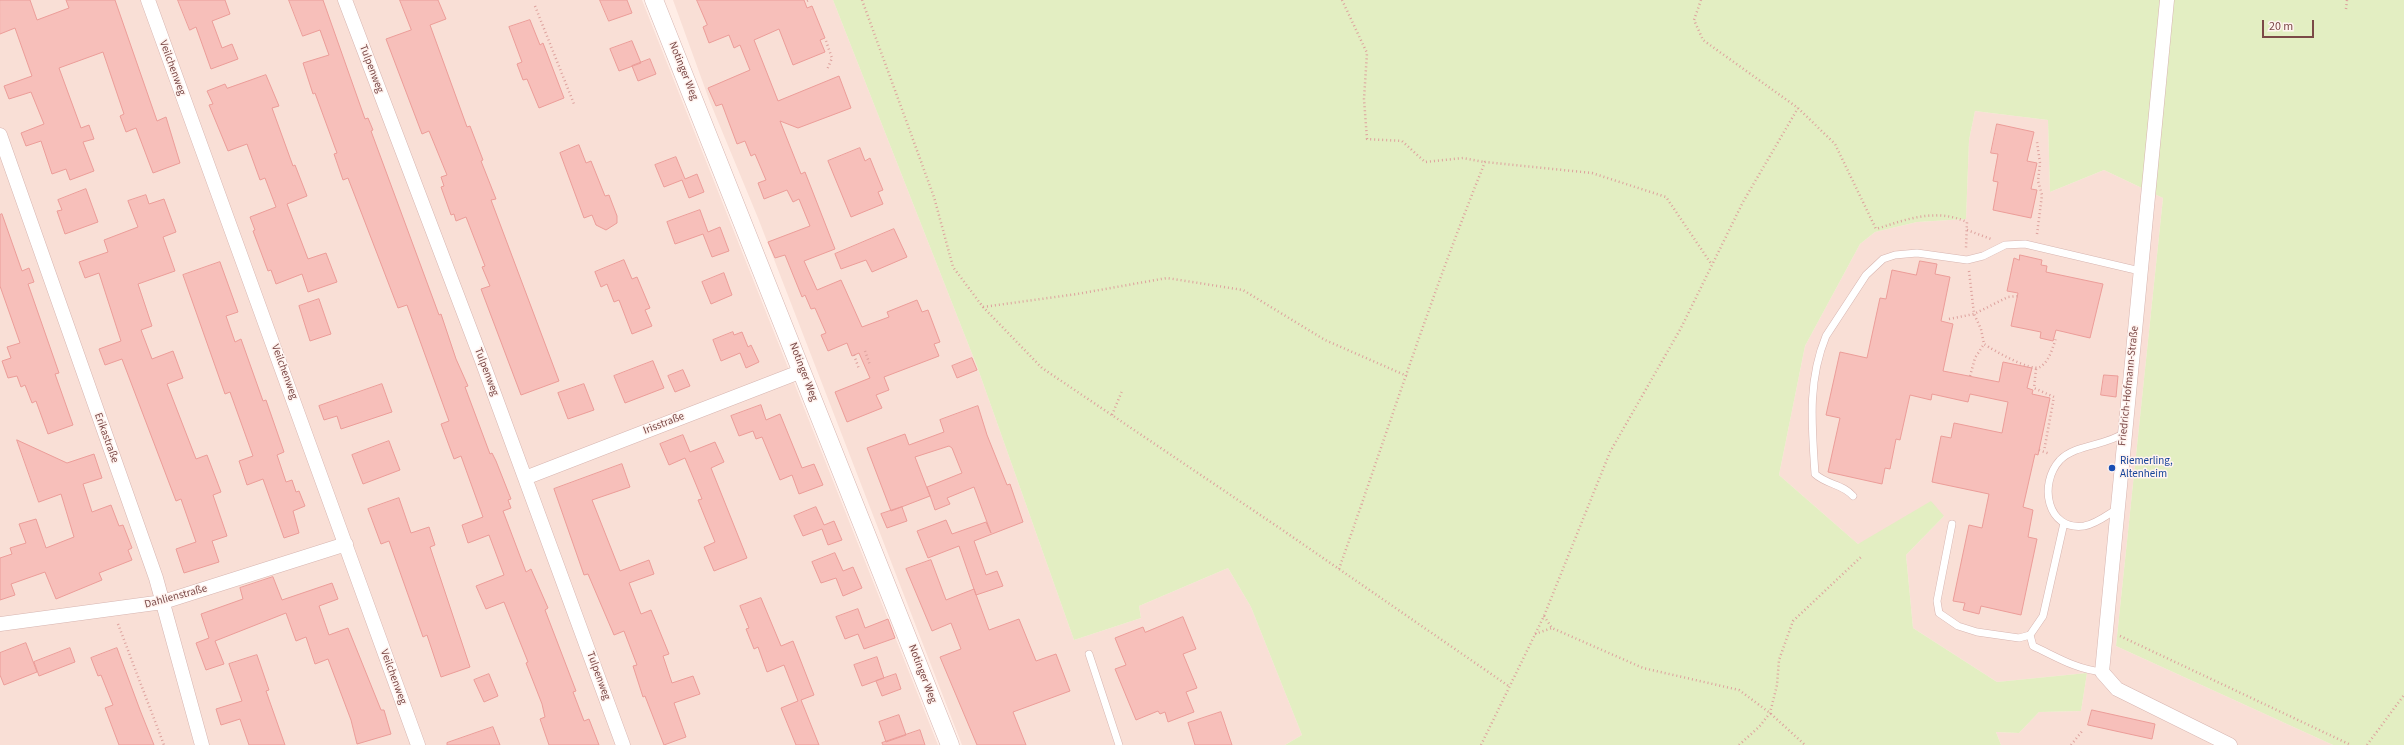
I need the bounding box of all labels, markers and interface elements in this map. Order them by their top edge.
scale bar [2264,12,2316,38]
text: 20 m [2269,18,2293,35]
street label: Veilchenweg [156,39,188,97]
street label: Notinger Weg [665,40,701,102]
street label: Tulpenweg [356,43,386,95]
street label: Friedrich-Hofmann-Straße [2116,325,2142,447]
street label: Notinger Weg [786,341,820,403]
street label: Veilchenweg [268,343,300,401]
street label: Tulpenweg [471,346,501,398]
street label: Irisstraße [642,410,686,438]
street label: Erikastraße [91,411,121,465]
place label: Riemerling, Altenheim [2120,455,2173,481]
marker: Riemerling, Altenheim [2107,463,2117,473]
street label: Dahlienstraße [143,582,209,612]
street label: Notinger Weg [905,643,939,705]
street label: Veilchenweg [377,648,409,706]
street label: Tulpenweg [583,650,613,702]

